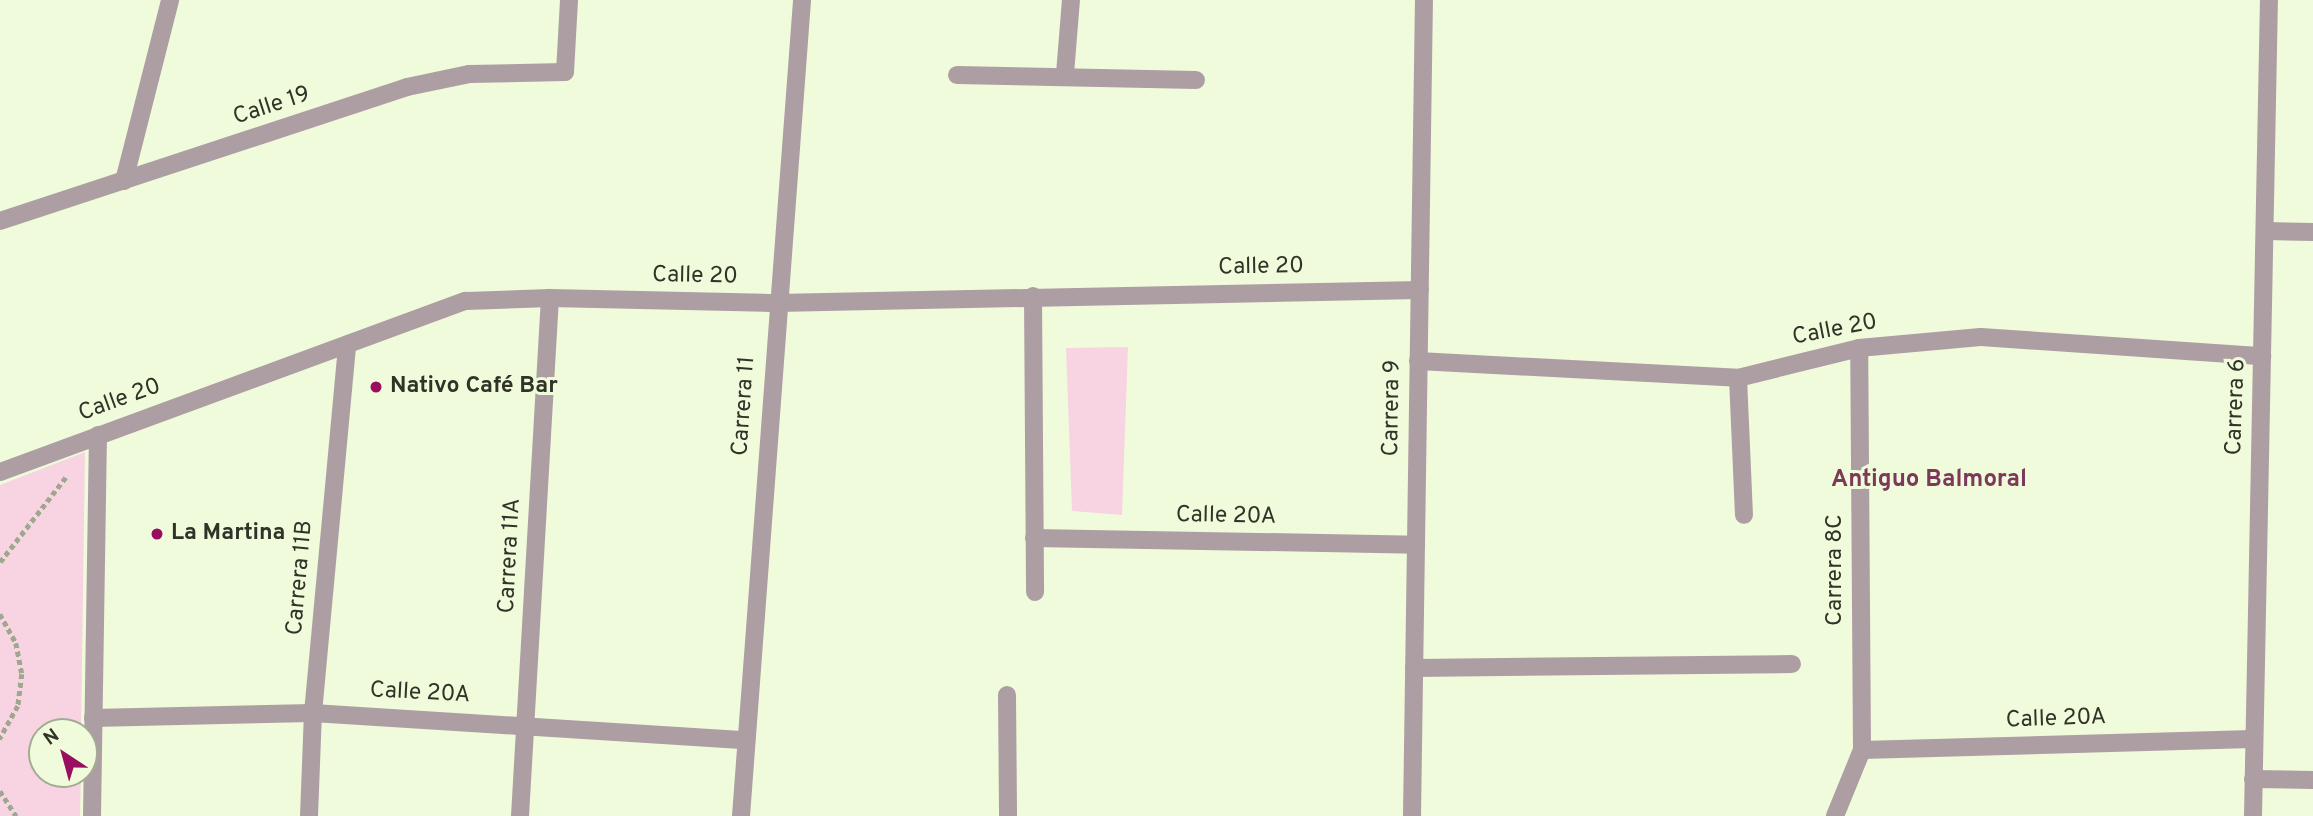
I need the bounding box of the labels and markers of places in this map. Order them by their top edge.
place label: Nativo Café Bar [390,373,558,401]
marker: Nativo Café Bar [368,379,384,395]
place label: La Martina [171,520,285,548]
marker: La Martina [149,526,165,542]

